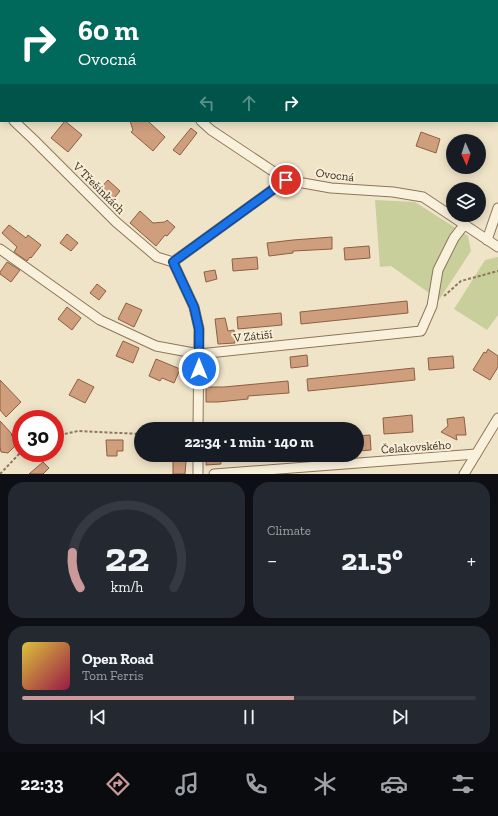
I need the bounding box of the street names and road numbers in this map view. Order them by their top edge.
street label: V Třešinkách [69,158,128,217]
street label: Ovocná [315,166,355,184]
street label: V Zátiší [232,327,274,345]
street label: Čelakovského [380,437,451,456]

